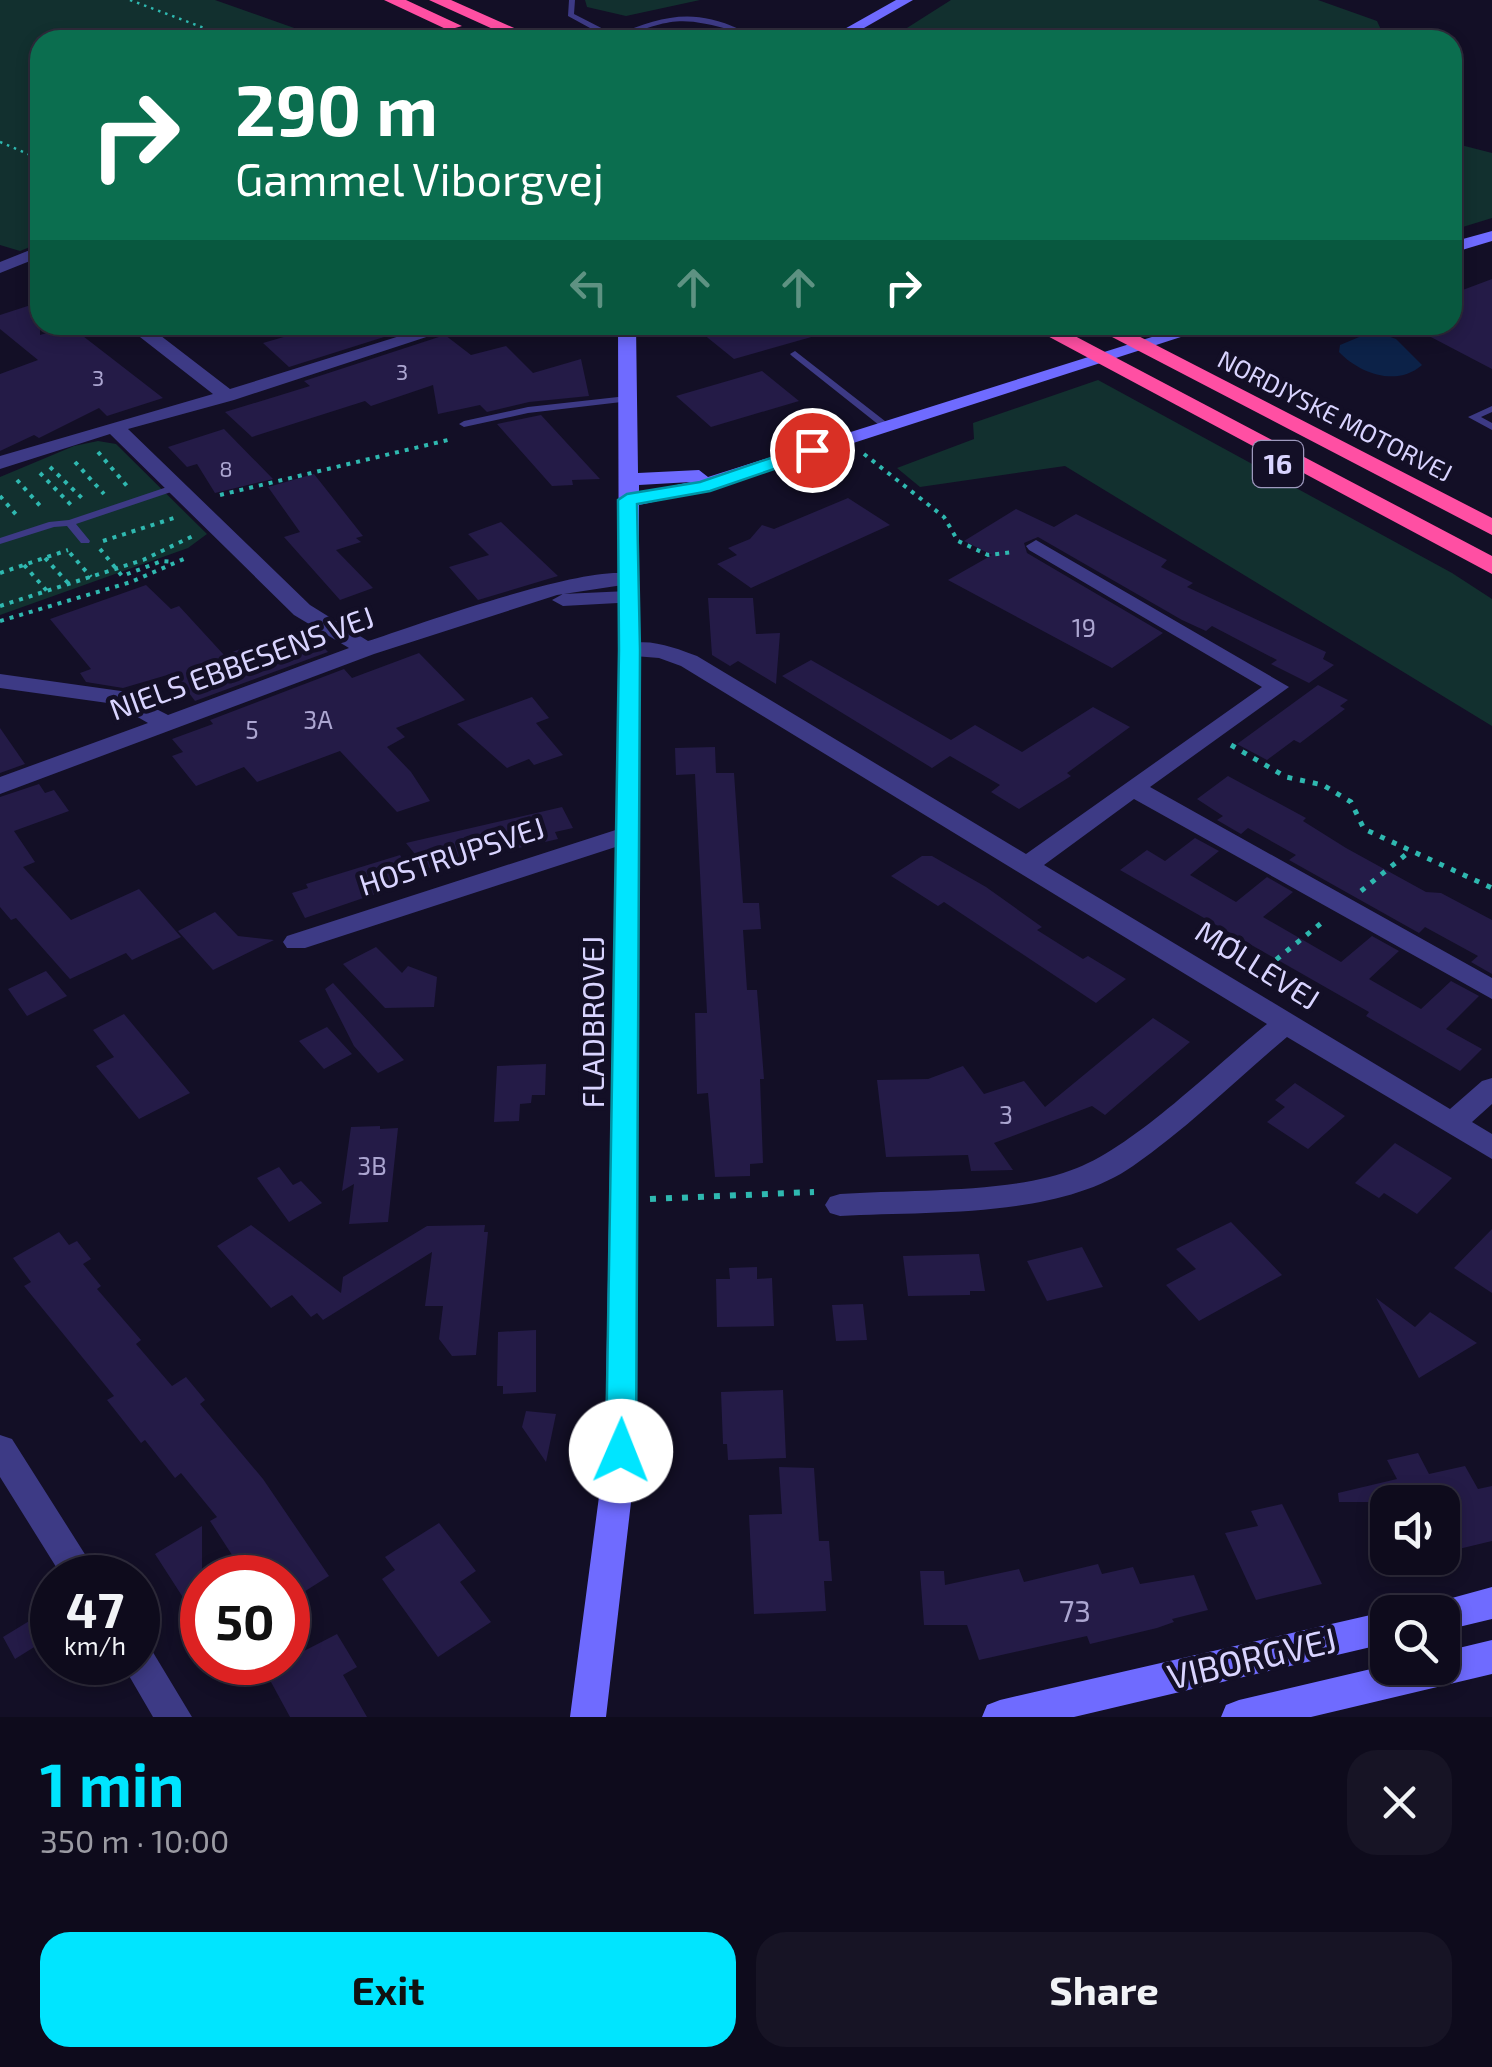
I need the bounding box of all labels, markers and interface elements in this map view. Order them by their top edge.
text: 290 m [235,66,438,150]
icon: right [70,70,200,200]
text: Gammel Viborgvej [235,151,604,205]
icon: left [561,260,616,315]
icon: ahead [666,260,721,315]
icon: ahead [771,260,826,315]
icon: right [876,260,931,315]
street label: NORDJYSKE MOTORVEJ [1213,343,1458,487]
house number: 3 [396,358,408,384]
house number: 3 [92,364,104,390]
pin [770,408,855,493]
icon: arrive [785,423,840,478]
road number: 16 [1253,441,1303,487]
house number: 8 [219,455,233,481]
street label: NIELS EBBESENS VEJ [104,598,378,727]
house number: 19 [1072,612,1096,642]
house number: 3A [303,704,333,734]
house number: 5 [245,714,259,744]
street label: HOSTRUPSVEJ [354,808,549,902]
street label: MØLLEVEJ [1190,912,1327,1016]
street label: FLADBROVEJ [574,936,610,1108]
house number: 3 [999,1099,1013,1129]
house number: 3B [357,1150,387,1180]
position arrow [569,1399,673,1503]
map controls [1370,1485,1460,1685]
button: sound [1370,1485,1460,1575]
speed limit sign: 50 [180,1555,310,1685]
text: 47 [66,1578,124,1638]
house number: 73 [1059,1592,1091,1628]
button: search [1370,1595,1460,1685]
street label: VIBORGVEJ [1163,1617,1340,1697]
text: km/h [64,1630,126,1660]
text: 1 min [40,1747,184,1819]
button: close [1347,1750,1452,1855]
text: 350 m · 10:00 [40,1821,229,1859]
button: Exit [40,1932,736,2047]
button: Share [756,1932,1452,2047]

